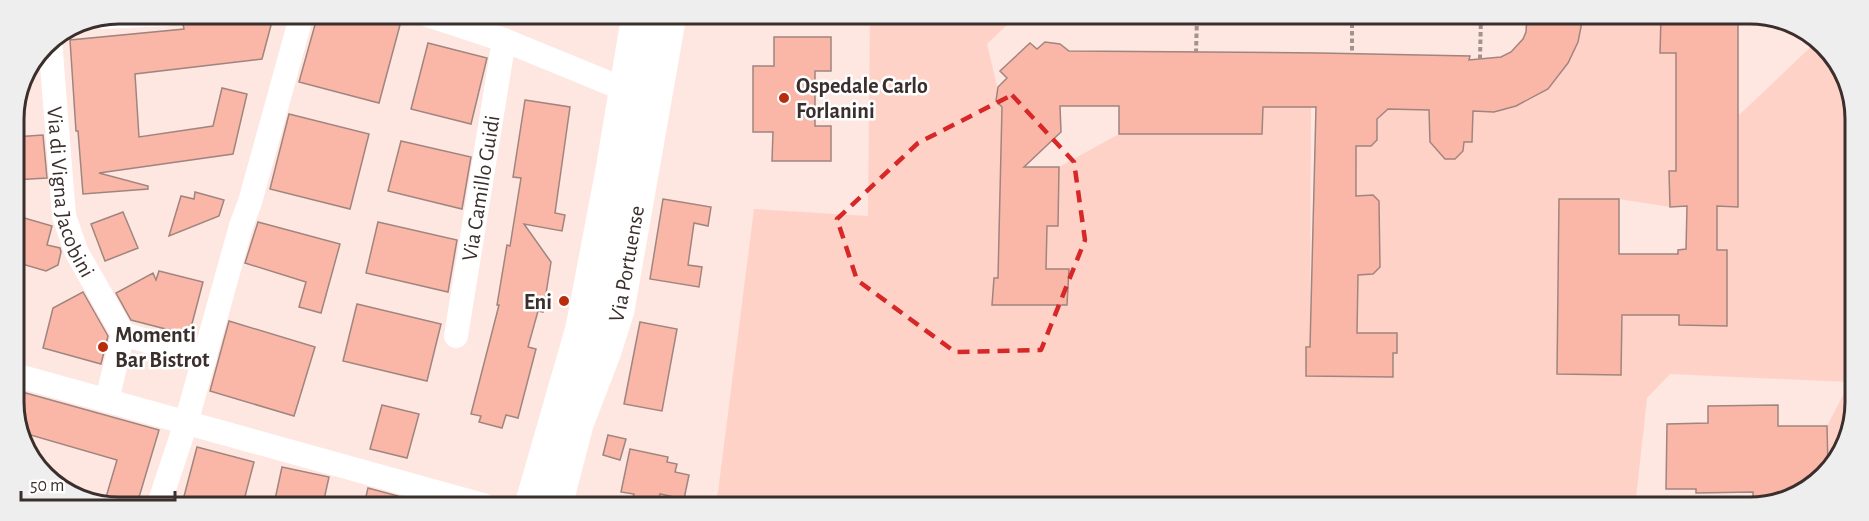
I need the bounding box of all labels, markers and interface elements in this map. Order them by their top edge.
place label: Ospedale Carlo Forlanini [796,75,928,122]
marker: Ospedale Carlo Forlanini [777,91,791,105]
street label: Via di Vigna Jacobini [43,106,98,281]
street label: Via Camillo Guidi [458,114,504,263]
street label: Via Portuense [605,204,648,325]
place label: Eni [524,291,552,313]
marker: Eni [557,294,571,308]
place label: Momenti Bar Bistrot [115,324,210,371]
marker: Momenti Bar Bistrot [96,340,110,354]
scale bar [21,464,176,502]
text: 50 m [30,477,64,495]

